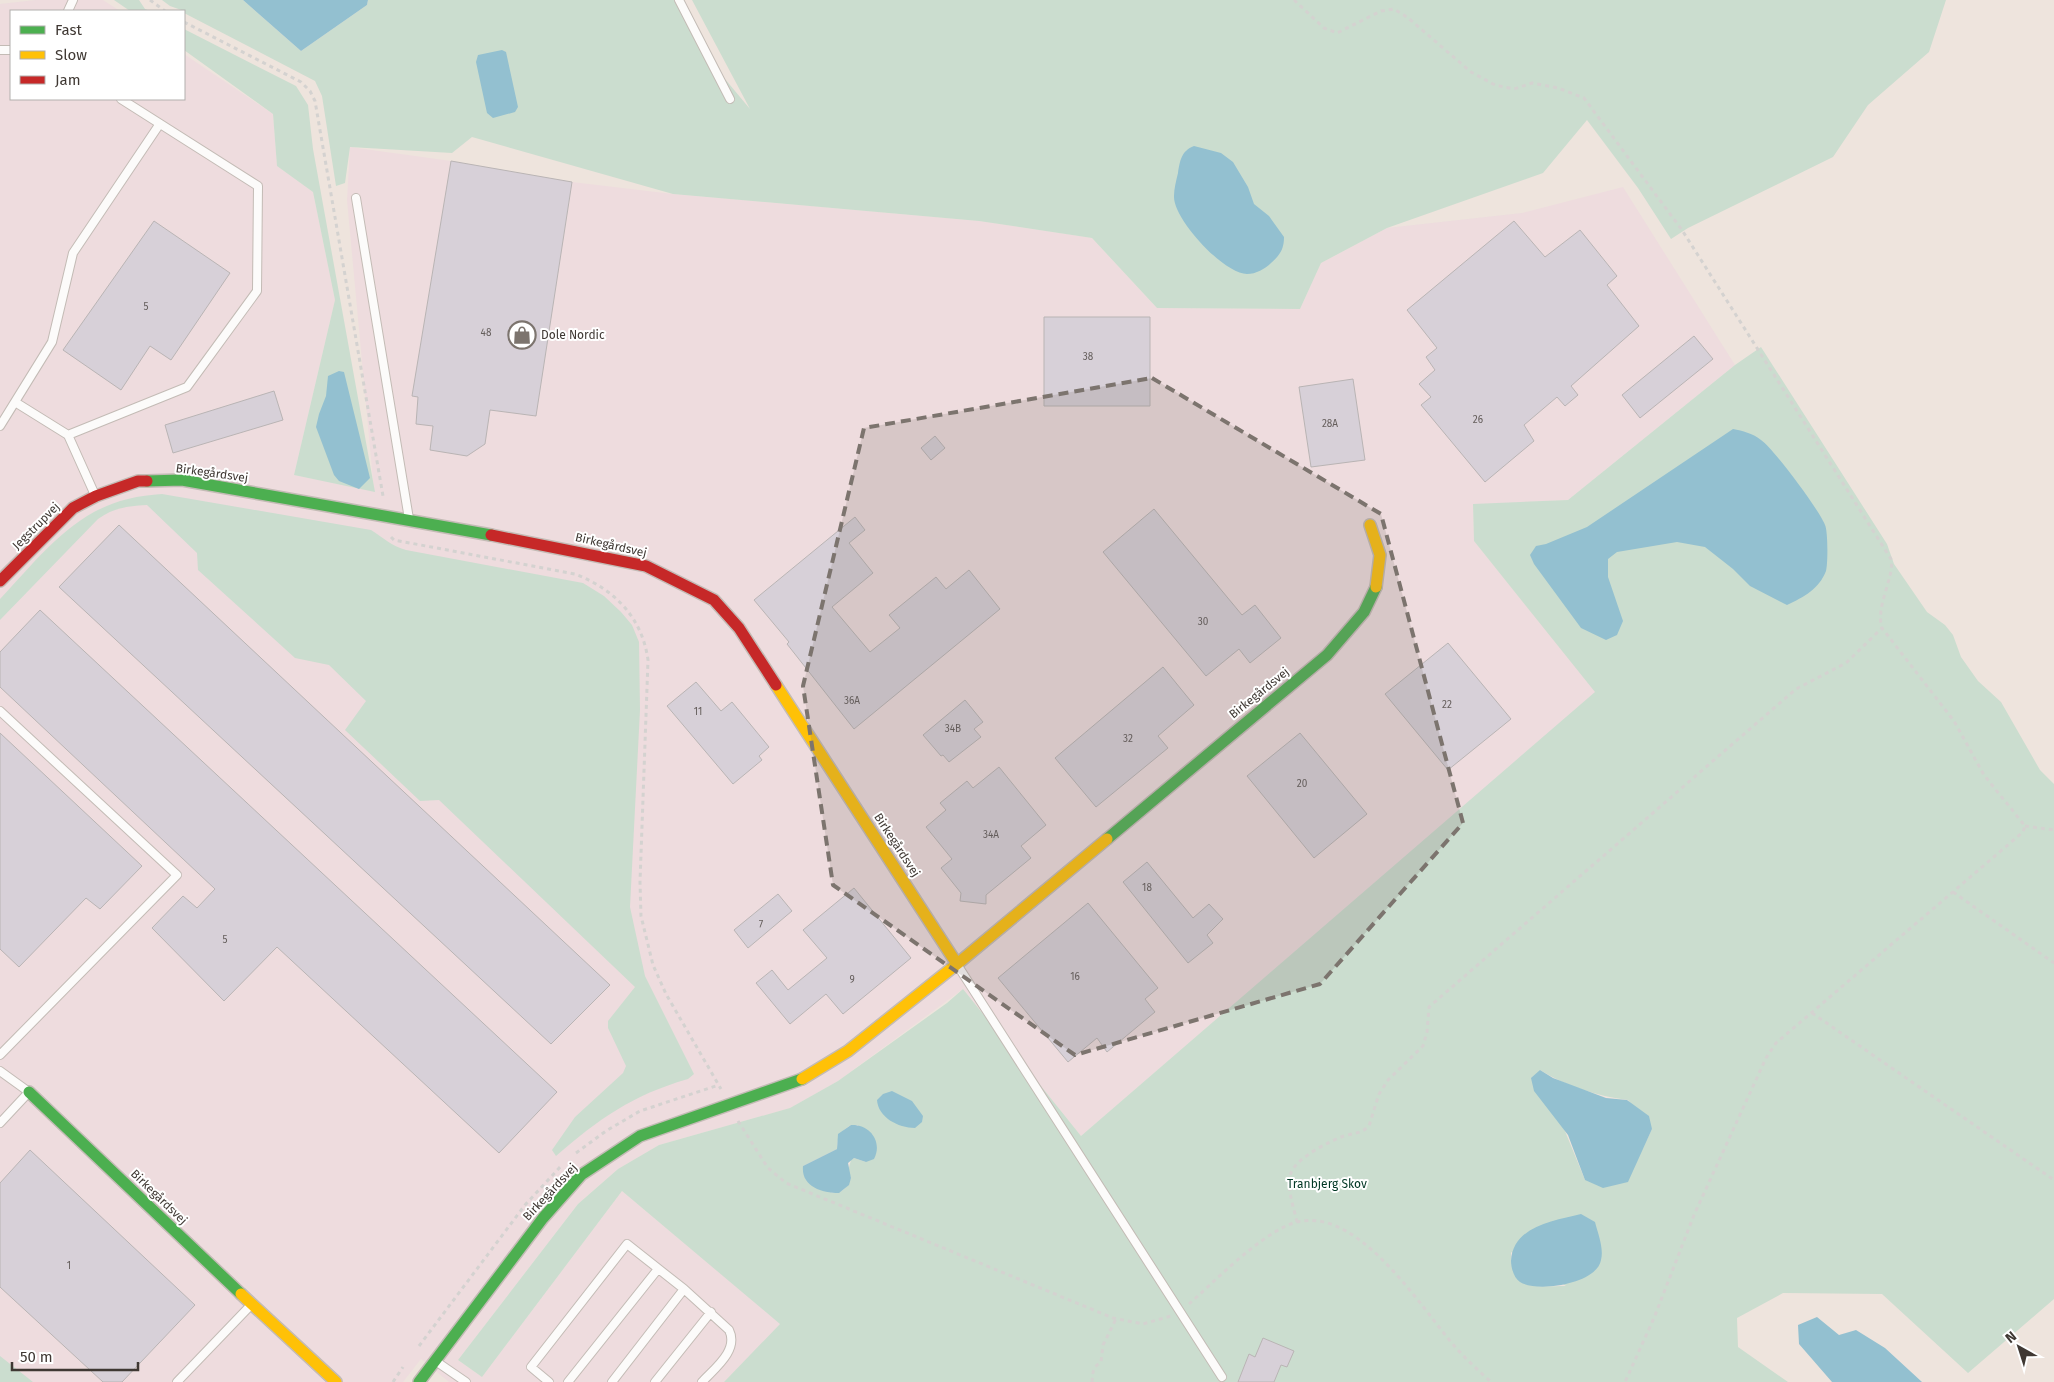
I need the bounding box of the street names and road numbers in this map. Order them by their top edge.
street label: Birkegårdsvej [175,461,249,485]
street label: Jegstrupvej [10,500,62,552]
street label: Birkegårdsvej [574,530,648,560]
street label: Birkegårdsvej [1226,665,1292,721]
street label: Birkegårdsvej [871,811,923,879]
street label: Birkegårdsvej [520,1161,580,1223]
street label: Birkegårdsvej [128,1167,190,1227]

